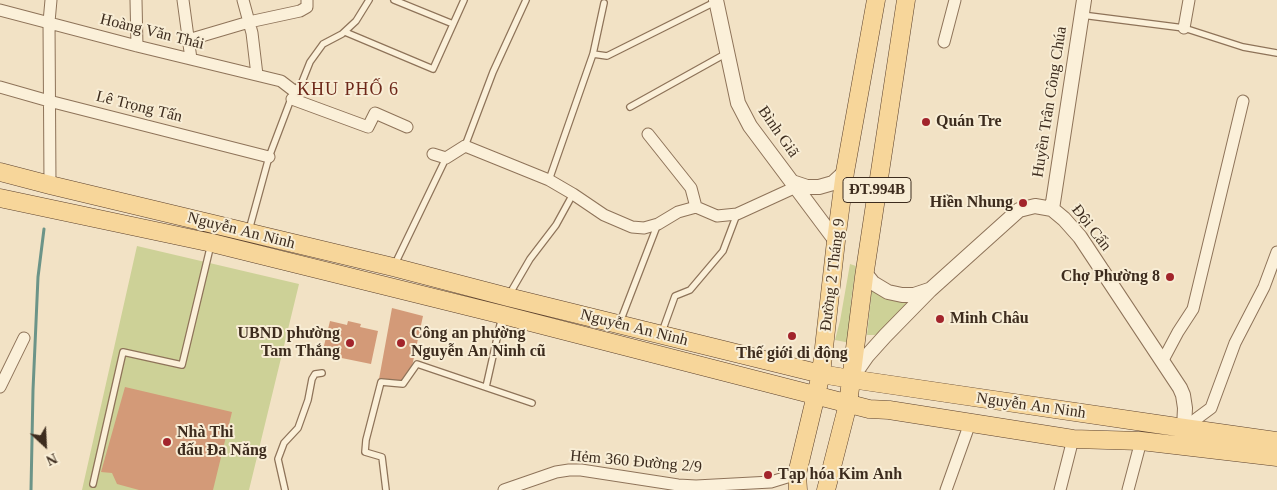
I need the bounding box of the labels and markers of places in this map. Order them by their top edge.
place label: Quán Tre [936,112,1002,132]
marker: Quán Tre [920,116,932,128]
place label: Hiền Nhung [930,193,1013,213]
marker: Hiền Nhung [1017,197,1029,209]
place label: Chợ Phường 8 [1061,267,1160,287]
marker: Chợ Phường 8 [1164,271,1176,283]
place label: Minh Châu [950,309,1029,329]
marker: Minh Châu [934,313,946,325]
place label: UBND phường Tam Thắng [238,324,340,362]
place label: Công an phường Nguyễn An Ninh cũ [411,324,546,362]
marker: Thế giới di động [786,330,798,342]
marker: UBND phường Tam Thắng [344,337,356,349]
marker: Công an phường Nguyễn An Ninh cũ [395,337,407,349]
place label: Thế giới di động [736,344,848,364]
place label: Nhà Thi đấu Đa Năng [177,423,267,461]
marker: Nhà Thi đấu Đa Năng [161,436,173,448]
place label: Tạp hóa Kim Anh [778,465,902,485]
marker: Tạp hóa Kim Anh [762,469,774,481]

